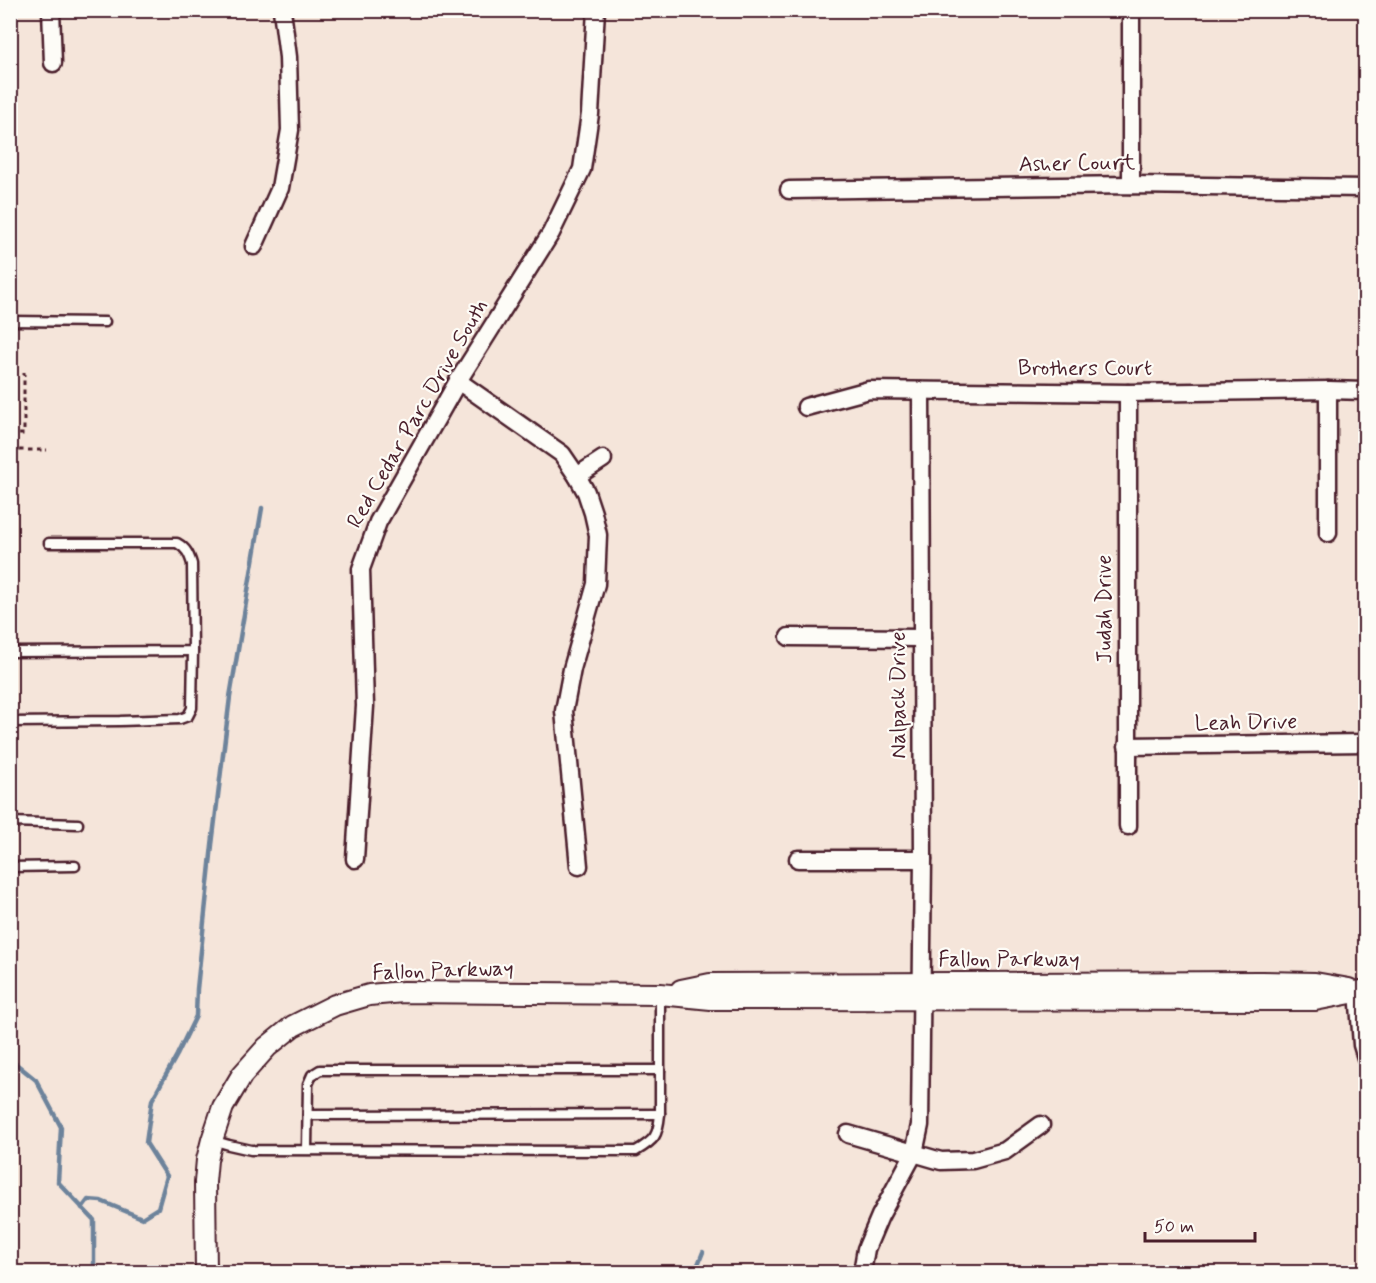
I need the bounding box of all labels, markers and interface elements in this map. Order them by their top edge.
street label: Asher Court [1018,149,1136,179]
street label: Red Cedar Parc Drive South [341,295,495,533]
street label: Brothers Court [1018,355,1152,383]
street label: Judah Drive [1091,555,1119,663]
street label: Nalpack Drive [885,631,913,759]
street label: Leah Drive [1194,708,1298,738]
street label: Fallon Parkway [938,946,1080,974]
street label: Fallon Parkway [372,955,514,987]
scale bar [1145,1205,1254,1243]
text: 50 m [1154,1215,1194,1239]

